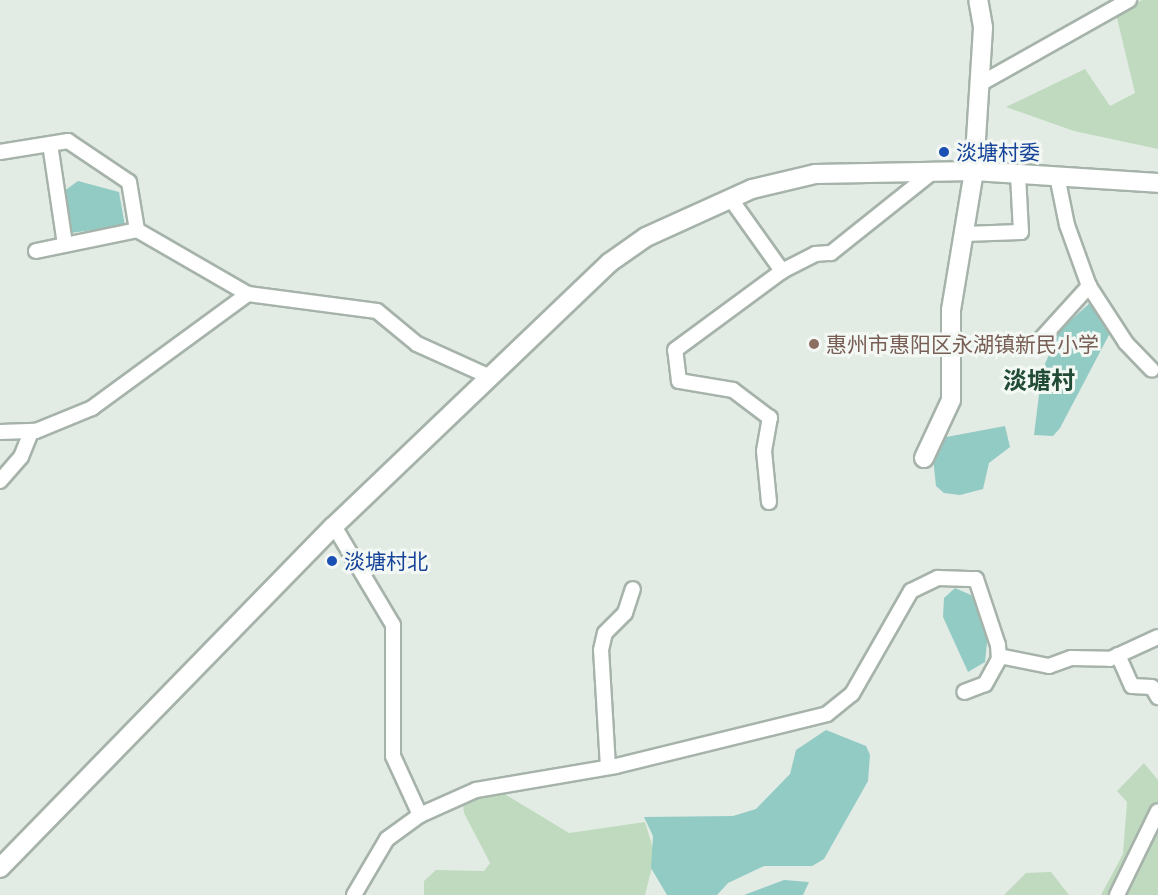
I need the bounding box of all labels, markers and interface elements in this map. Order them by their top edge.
place label: 淡塘村委 [956,139,1040,165]
marker: 淡塘村委 [937,145,951,159]
place label: 惠州市惠阳区永湖镇新民小学 [826,331,1099,357]
marker: 惠州市惠阳区永湖镇新民小学 [807,337,821,351]
district label: 淡塘村 [1003,367,1075,395]
place label: 淡塘村北 [344,548,428,574]
marker: 淡塘村北 [325,554,339,568]

